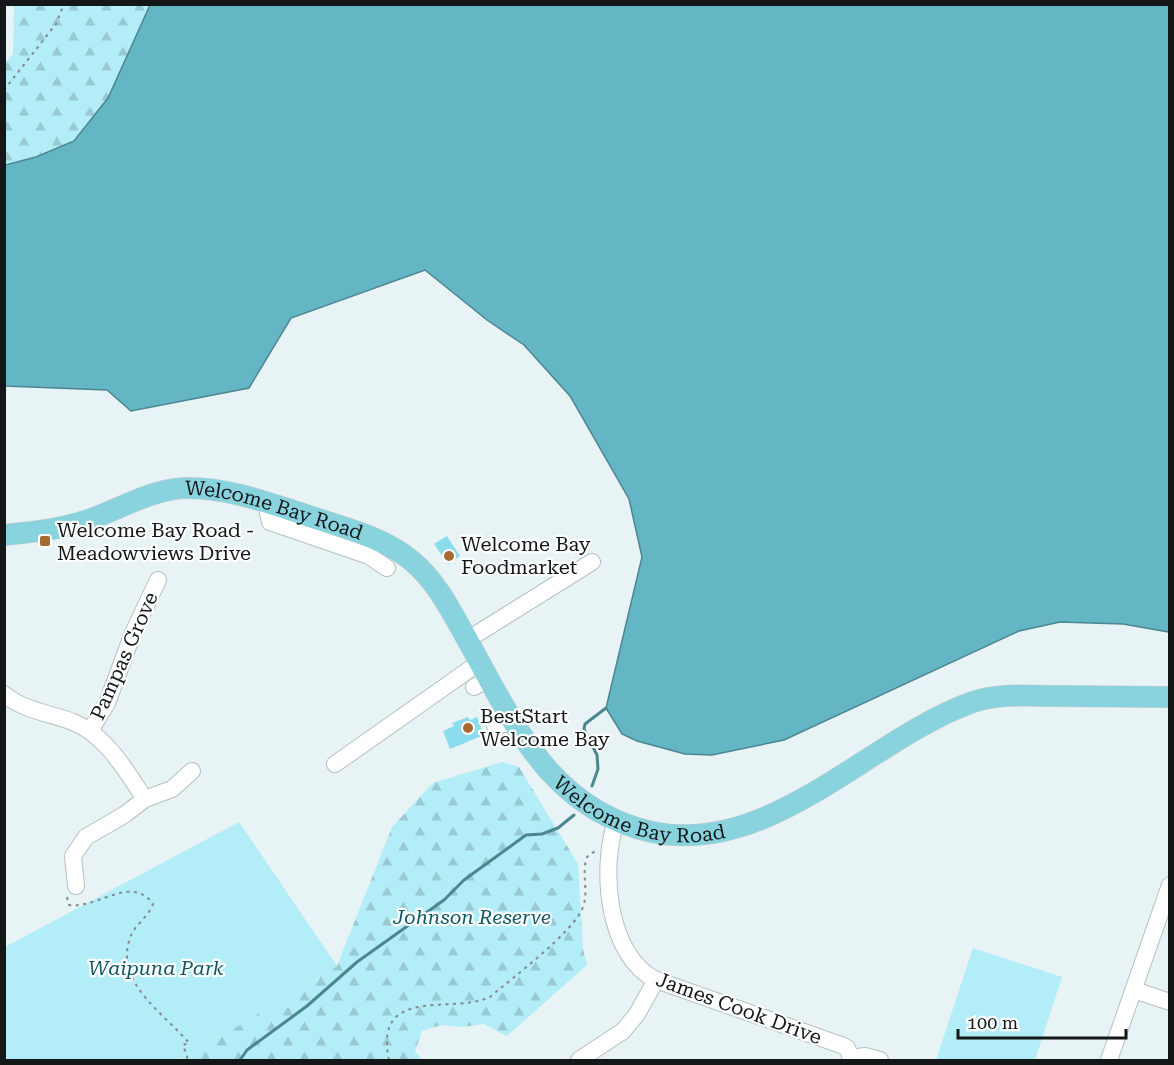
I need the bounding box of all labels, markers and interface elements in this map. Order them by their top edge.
street label: Welcome Bay Road [184,476,366,545]
place label: Welcome Bay Road - Meadowviews Drive [57,518,255,565]
place label: Welcome Bay Foodmarket [461,532,591,579]
marker: Welcome Bay Road - Meadowviews Drive [38,534,52,548]
marker: Welcome Bay Foodmarket [442,549,456,563]
street label: Pampas Grove [85,588,163,724]
place label: BestStart Welcome Bay [480,704,610,751]
marker: BestStart Welcome Bay [461,721,475,735]
street label: Welcome Bay Road [549,771,727,847]
park label: Johnson Reserve [392,905,551,929]
park label: Waipuna Park [88,956,224,980]
street label: James Cook Drive [653,967,825,1049]
scale bar [958,1002,1126,1040]
text: 100 m [967,1012,1018,1033]

